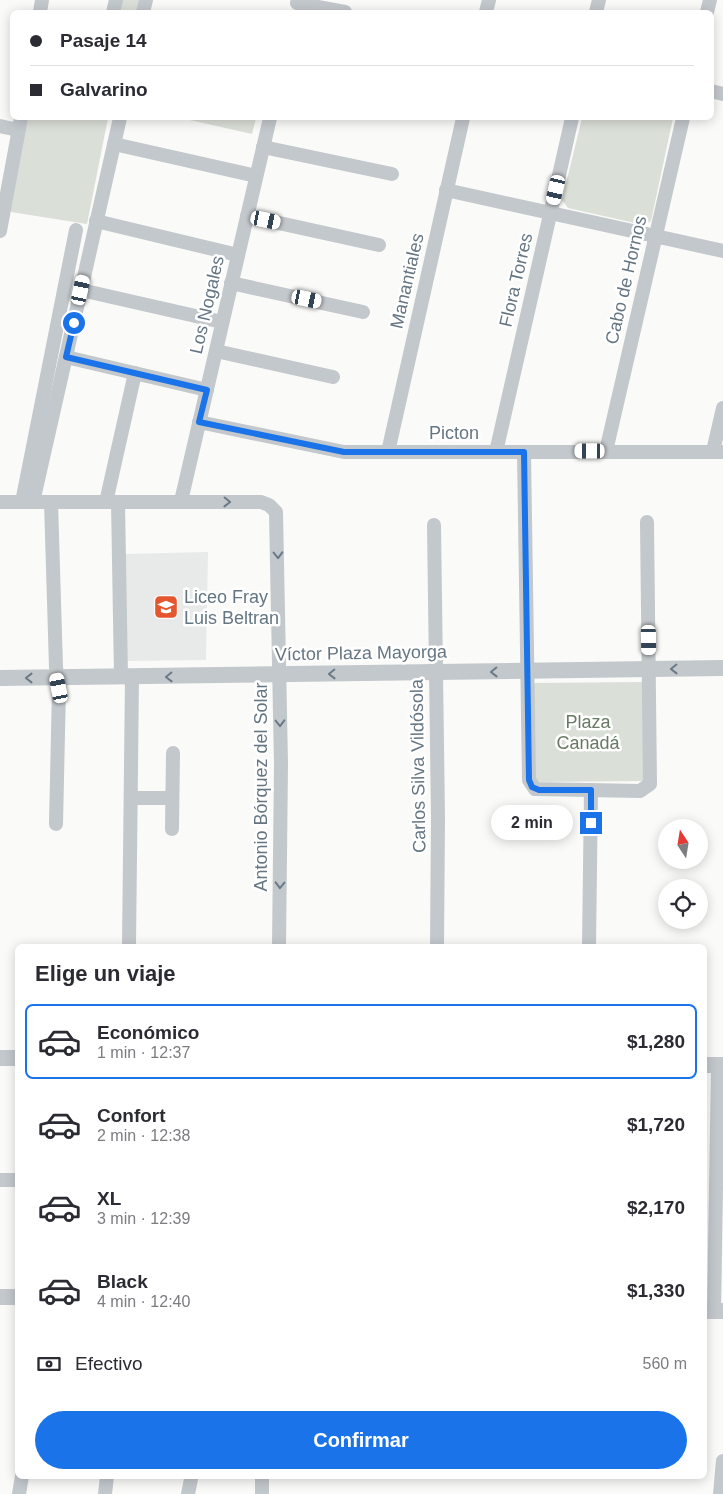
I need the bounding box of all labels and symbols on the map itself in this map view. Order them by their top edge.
car [545,174,566,206]
car [249,210,282,230]
street label: Cabo de Hornos [602,214,650,346]
street label: Manantiales [386,231,428,331]
street label: Flora Torres [495,231,537,329]
street label: Los Nogales [186,254,228,356]
car [70,274,91,306]
car [290,289,323,309]
route start [63,312,85,334]
street label: Picton [429,423,479,443]
car [575,444,605,459]
one-way arrow [224,497,232,507]
one-way arrow [273,552,283,560]
place label: Liceo Fray Luis Beltran [184,587,279,628]
school or university icon: Liceo Fray Luis Beltran [153,594,179,620]
car [641,625,656,655]
street label: Víctor Plaza Mayorga [275,641,448,665]
one-way arrow [670,664,678,674]
one-way arrow [490,667,498,677]
one-way arrow [328,669,336,679]
one-way arrow [165,671,173,682]
car [48,672,69,704]
one-way arrow [24,673,32,683]
street label: Carlos Silva Vildósola [406,678,430,853]
street label: Antonio Bórquez del Solar [251,682,271,892]
park label: Plaza Canadá [556,712,621,753]
one-way arrow [275,719,286,727]
callout: 2 min [491,806,574,840]
route end [580,812,602,834]
north arrow [658,819,708,869]
one-way arrow [275,882,285,890]

